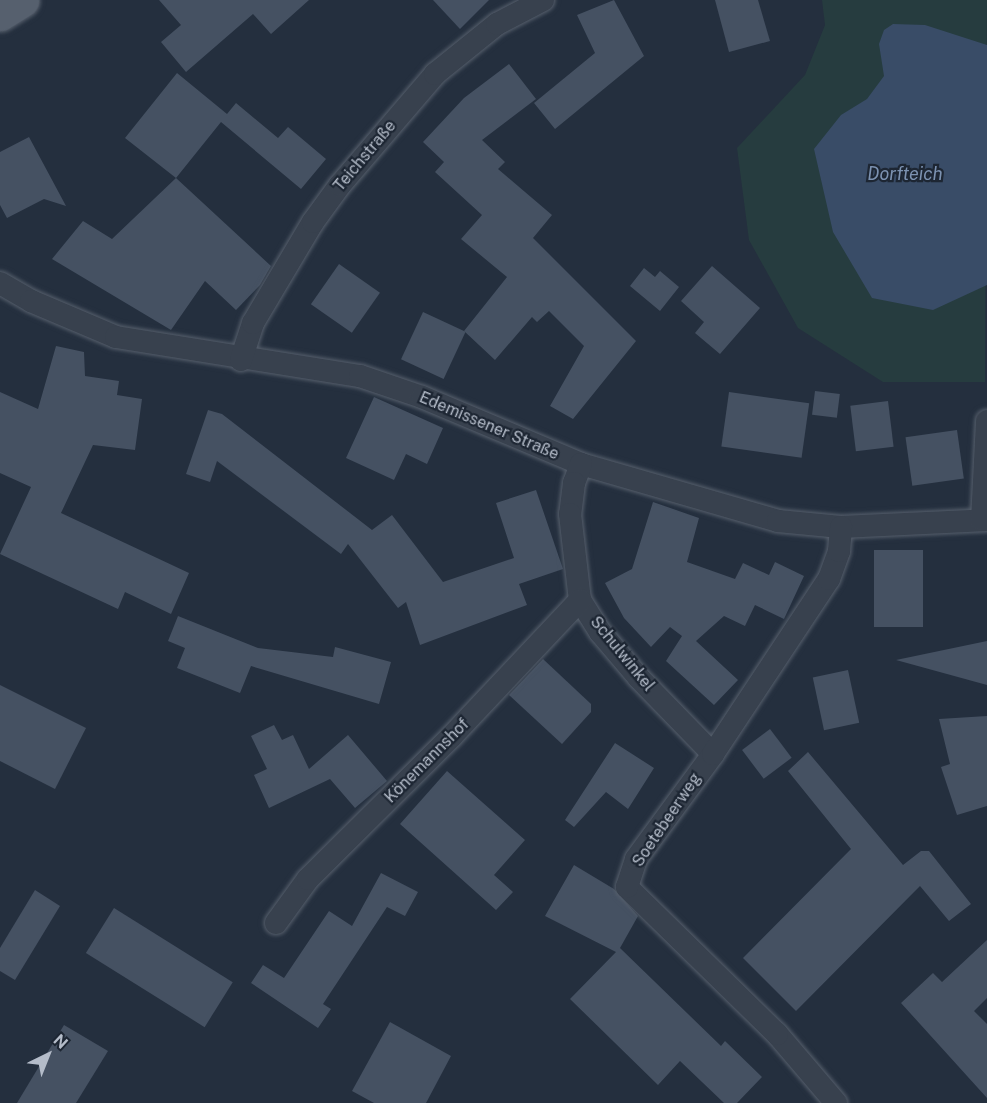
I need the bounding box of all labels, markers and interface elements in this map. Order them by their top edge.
street label: Teichstraße [330,117,400,195]
water label: Dorfteich [867,163,943,185]
street label: Edemissener Straße [416,388,562,464]
street label: Schulwinkel [586,613,658,695]
street label: Könemannshof [381,715,473,807]
street label: Soetebeerweg [629,769,705,871]
north arrow [18,1025,78,1085]
text: N [50,1030,72,1053]

